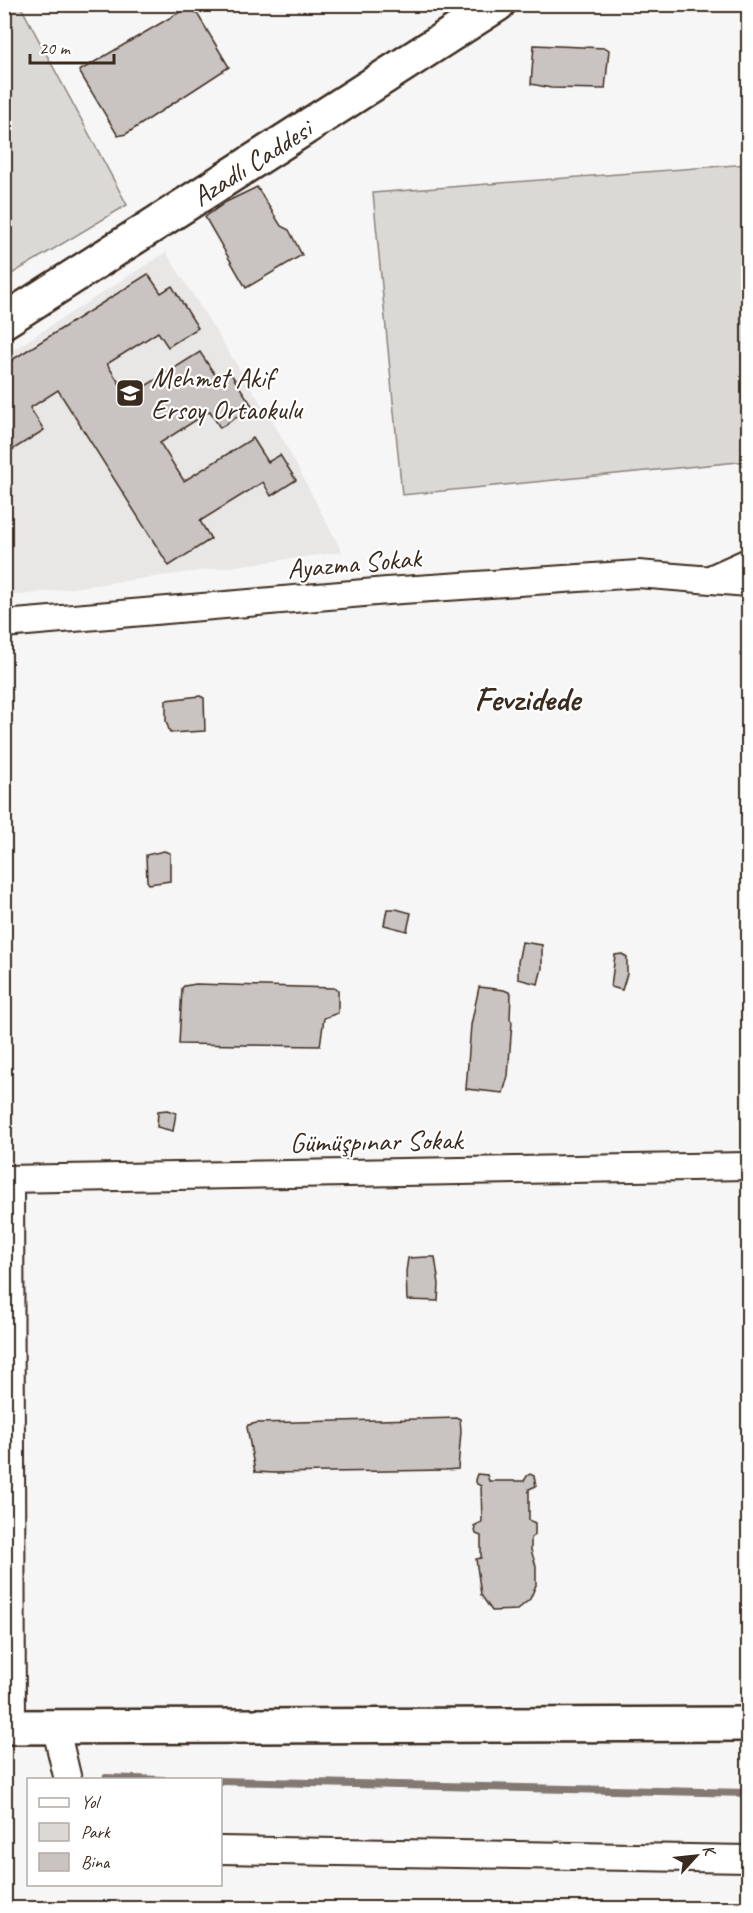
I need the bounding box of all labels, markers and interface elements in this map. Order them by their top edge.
scale bar [30,27,114,65]
text: 20 m [39,37,72,59]
street label: Azadlı Caddesi [185,109,321,213]
place label: Mehmet Akif Ersoy Ortaokulu [151,360,304,427]
school or university icon: Mehmet Akif Ersoy Ortaokulu [114,377,146,409]
street label: Ayazma Sokak [286,540,424,586]
district label: Fevzidede [474,677,583,720]
street label: Gümüşpınar Sokak [289,1122,465,1160]
legend [27,1778,222,1886]
text: Yol [81,1791,101,1813]
text: Park [81,1821,111,1843]
north arrow [666,1826,726,1886]
text: K [698,1841,721,1861]
text: Bina [81,1851,111,1873]

